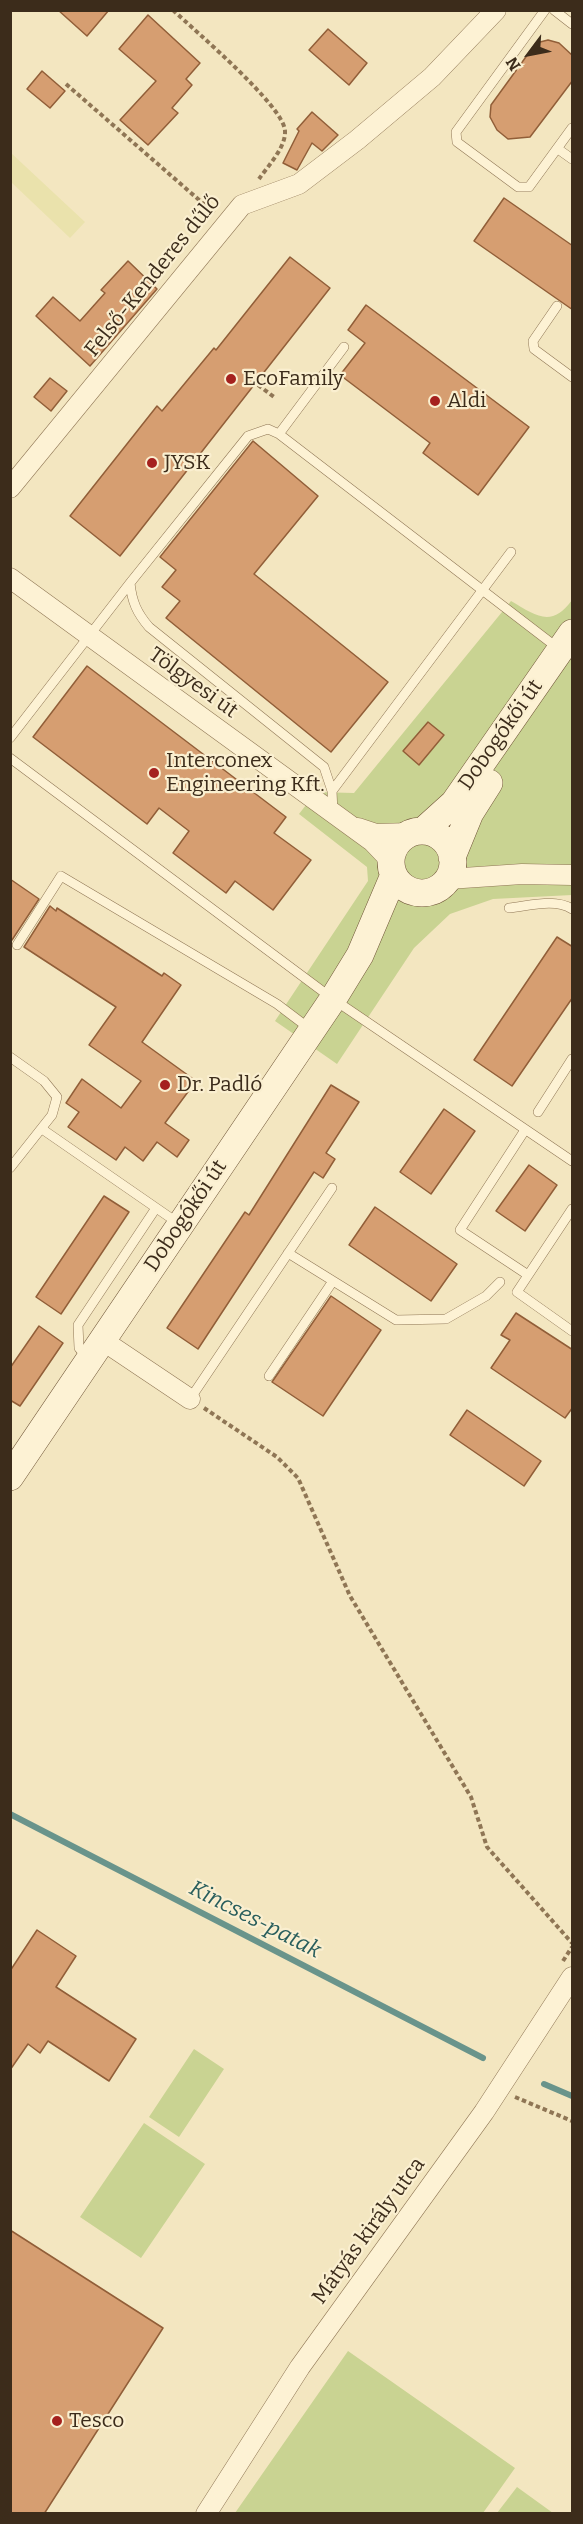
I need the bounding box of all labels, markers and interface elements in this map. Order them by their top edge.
north arrow [499,24,559,84]
text: N [502,54,525,74]
street label: Felső-Kenderes dűlő [80,190,226,362]
place label: EcoFamily [243,366,344,392]
marker: EcoFamily [224,372,238,386]
place label: Aldi [447,388,486,414]
marker: Aldi [428,394,442,408]
place label: JYSK [164,450,210,476]
marker: JYSK [145,456,159,470]
street label: Tölgyesi út [143,642,243,724]
street label: Dobogókői út [454,675,548,795]
place label: Interconex Engineering Kft. [166,748,325,798]
marker: Interconex Engineering Kft. [147,766,161,780]
place label: Dr. Padló [177,1072,262,1098]
marker: Dr. Padló [158,1078,172,1092]
street label: Dobogókői út [139,1155,233,1277]
water label: Kincses-patak [185,1876,325,1964]
street label: Mátyás király utca [307,2153,431,2309]
place label: Tesco [69,2408,124,2434]
marker: Tesco [50,2414,64,2428]

